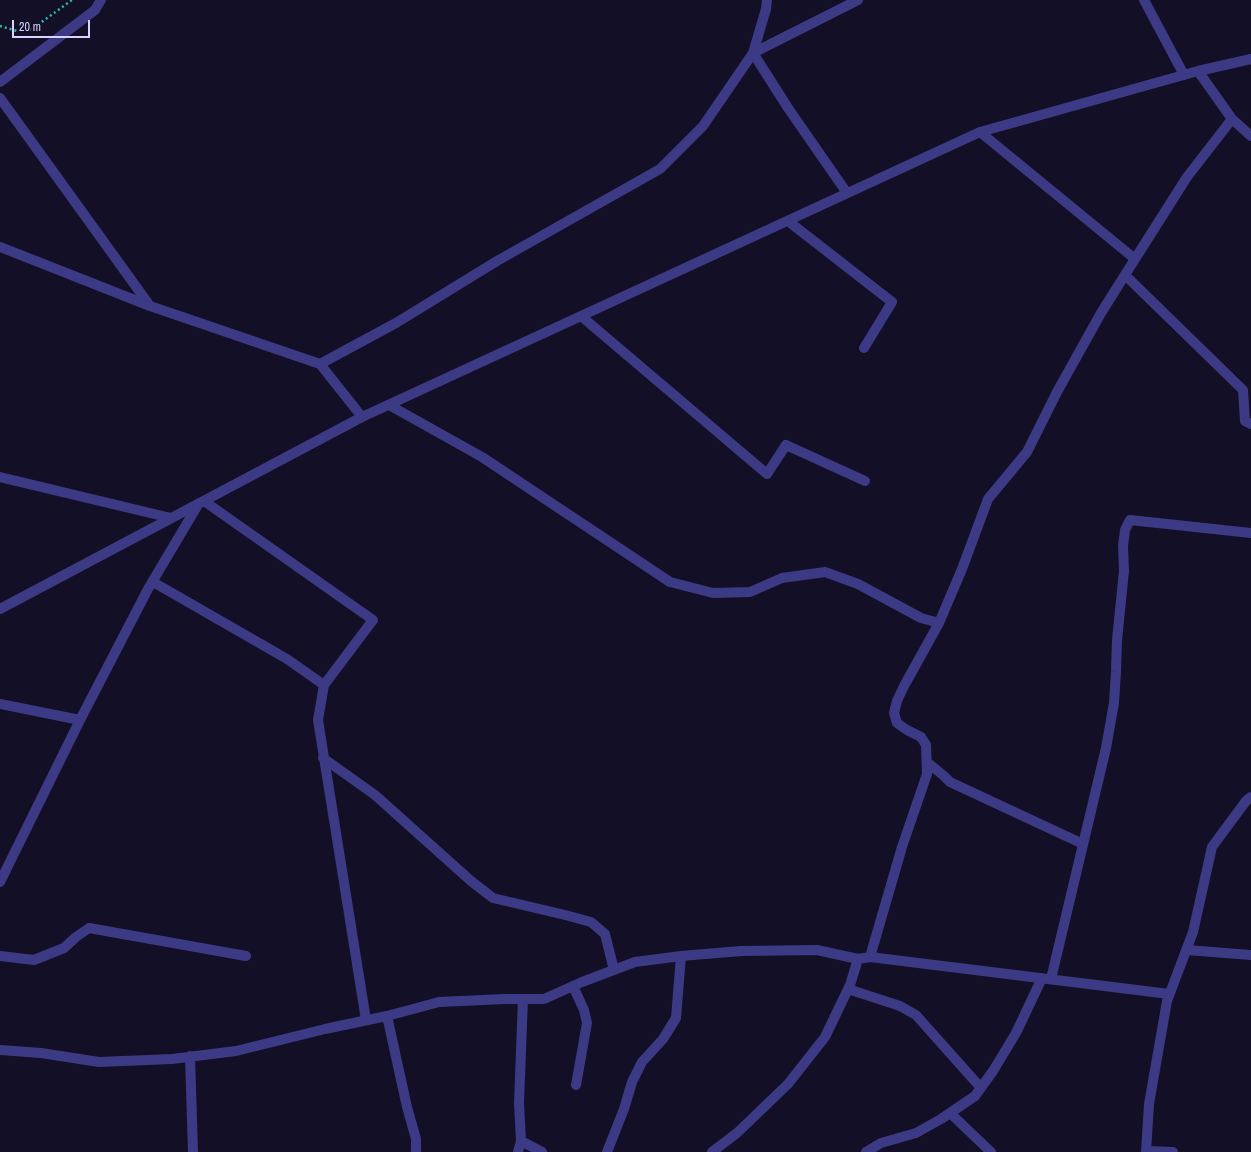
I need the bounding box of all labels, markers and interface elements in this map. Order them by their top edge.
scale bar [14,12,92,38]
text: 20 m [19,19,41,35]

